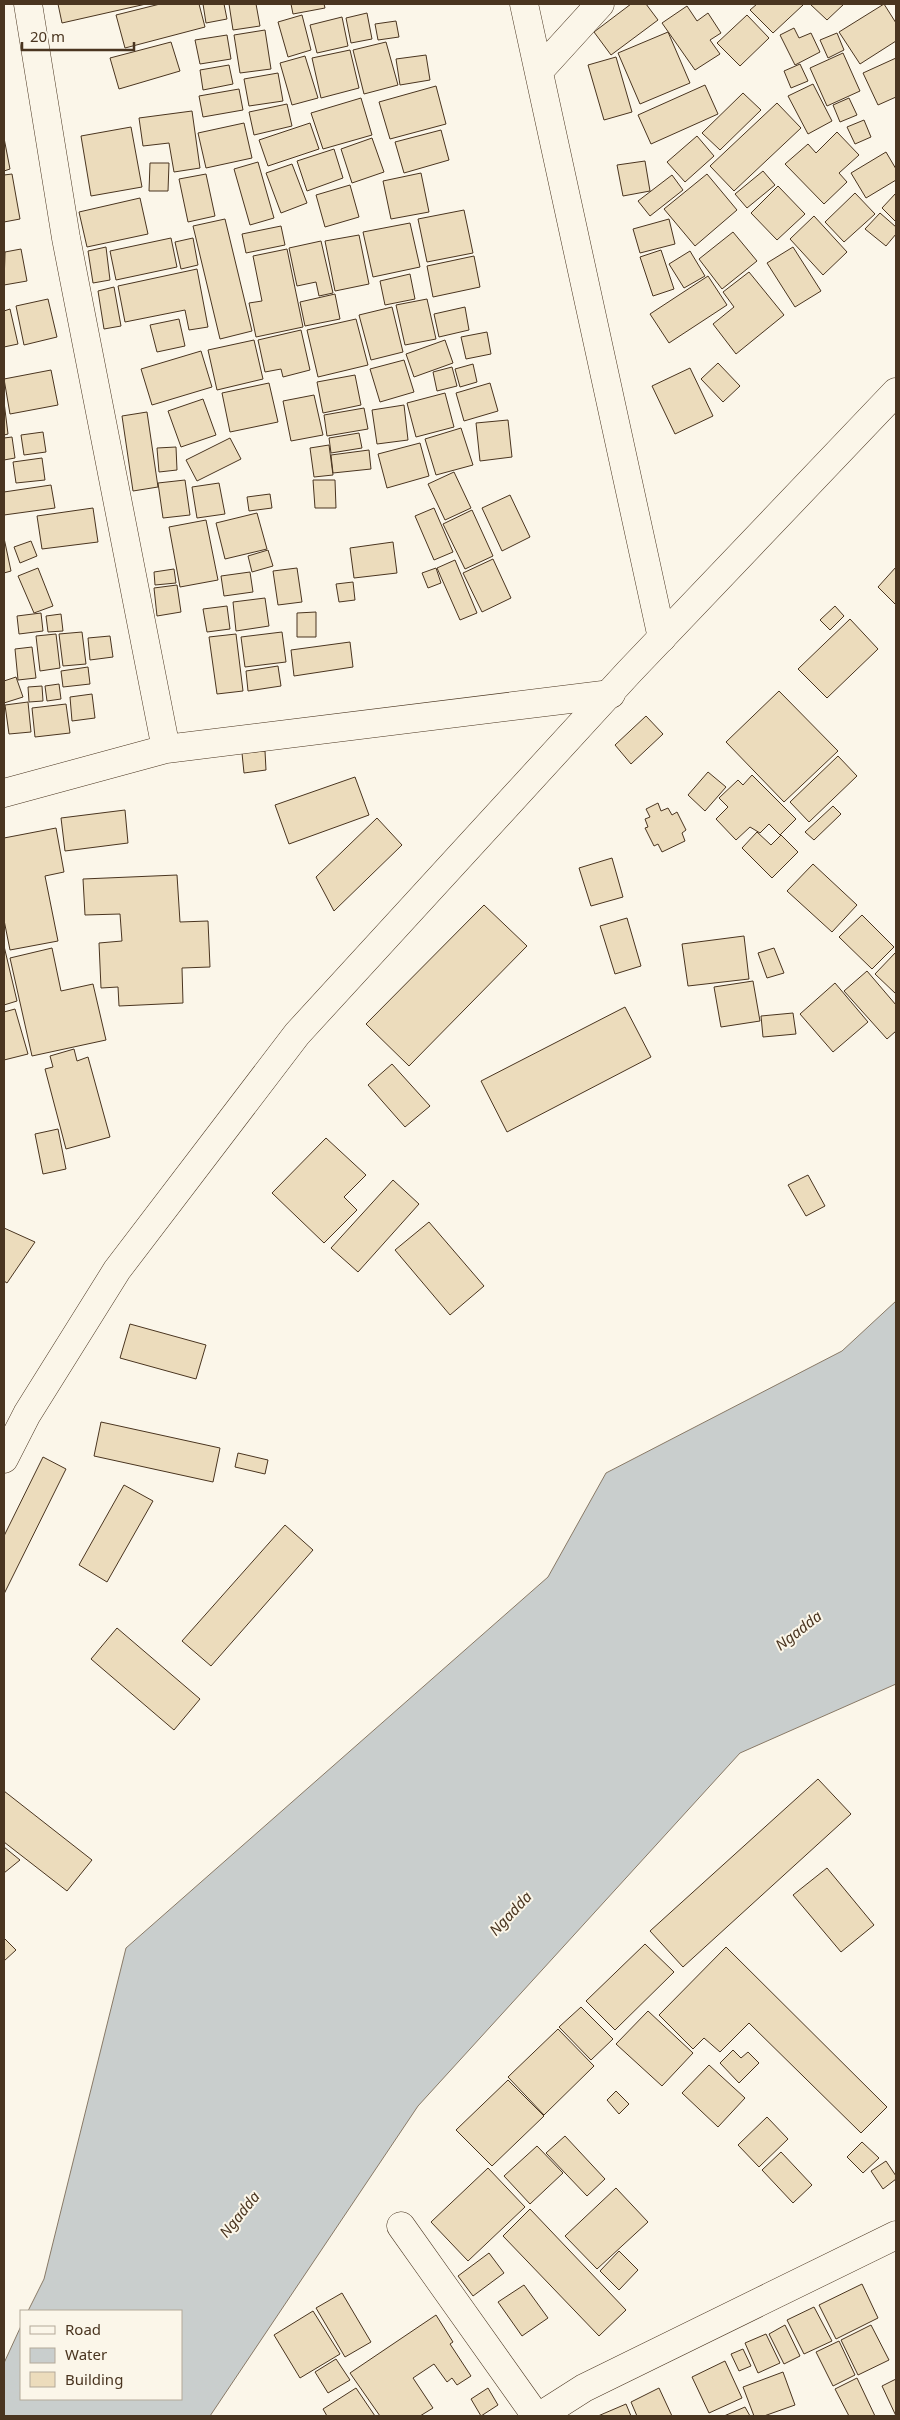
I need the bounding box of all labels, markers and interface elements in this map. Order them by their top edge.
scale bar [22,20,135,52]
text: 20 m [30,26,65,46]
water label: Ngadda [771,1605,826,1654]
water label: Ngadda [484,1886,536,1939]
water label: Ngadda [214,2186,264,2241]
legend [20,2310,182,2400]
text: Road [65,2319,101,2339]
text: Water [65,2344,107,2364]
text: Building [65,2369,123,2389]

